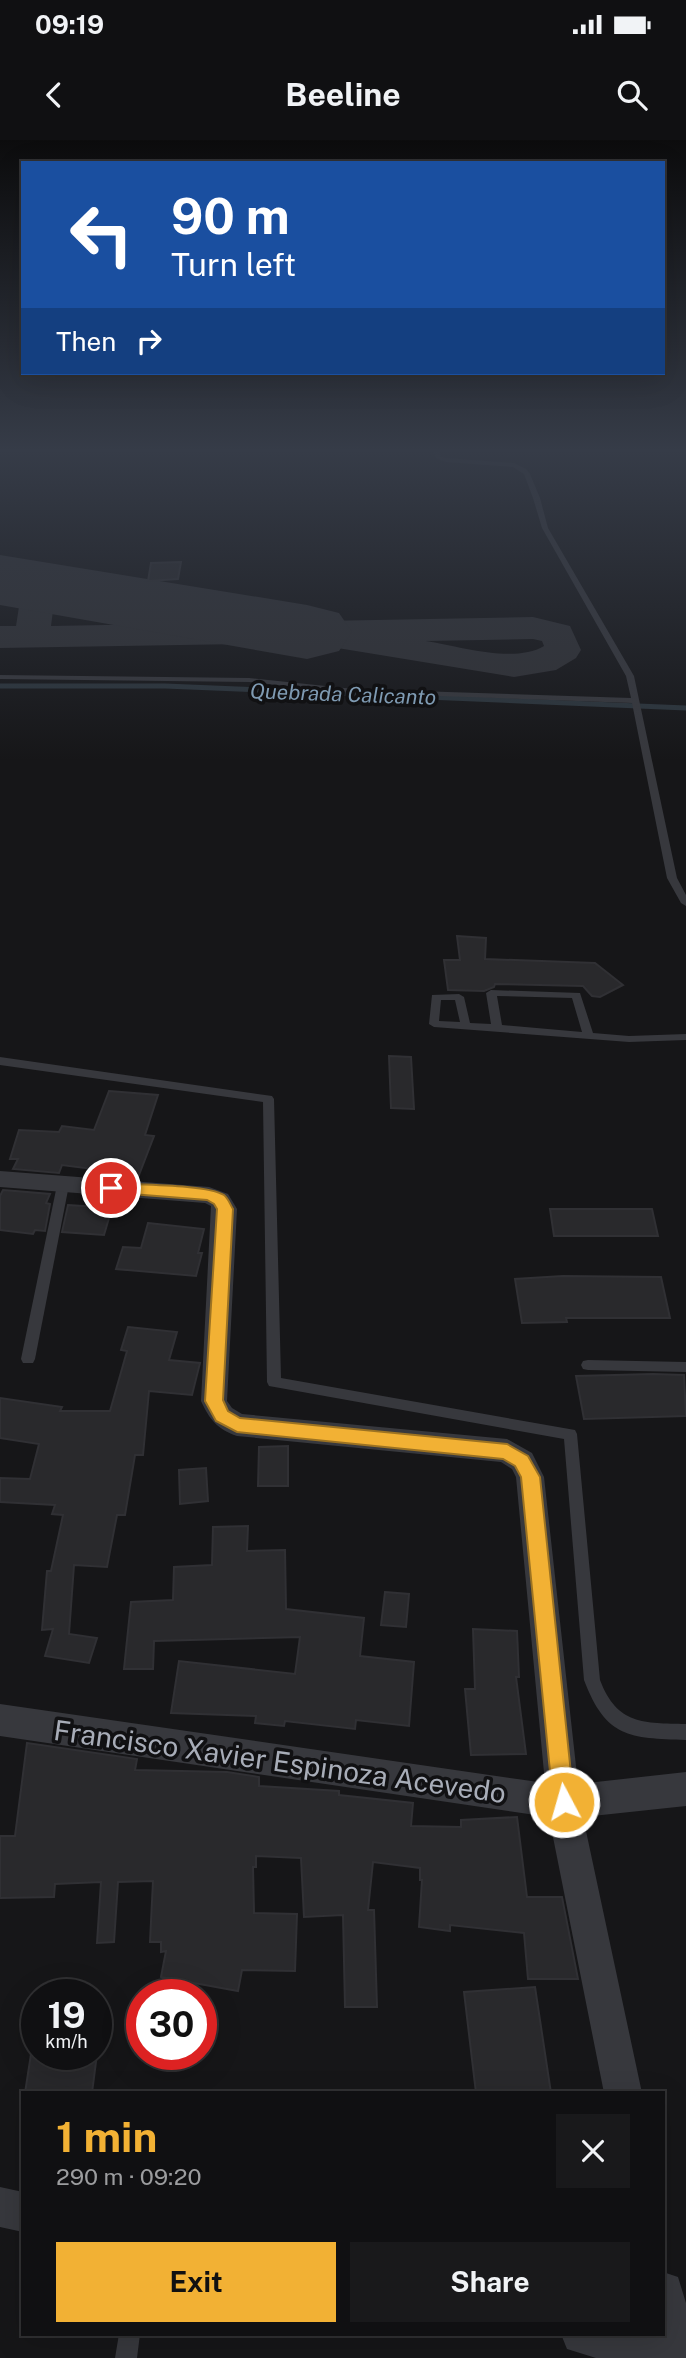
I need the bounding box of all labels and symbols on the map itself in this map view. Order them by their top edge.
water label: Quebrada Calicanto [250,678,436,710]
pin [81,1158,141,1218]
street label: Francisco Xavier Espinoza Acevedo [52,1713,508,1809]
position arrow [527,1765,601,1839]
speed limit sign: 30 [126,1979,217,2070]

